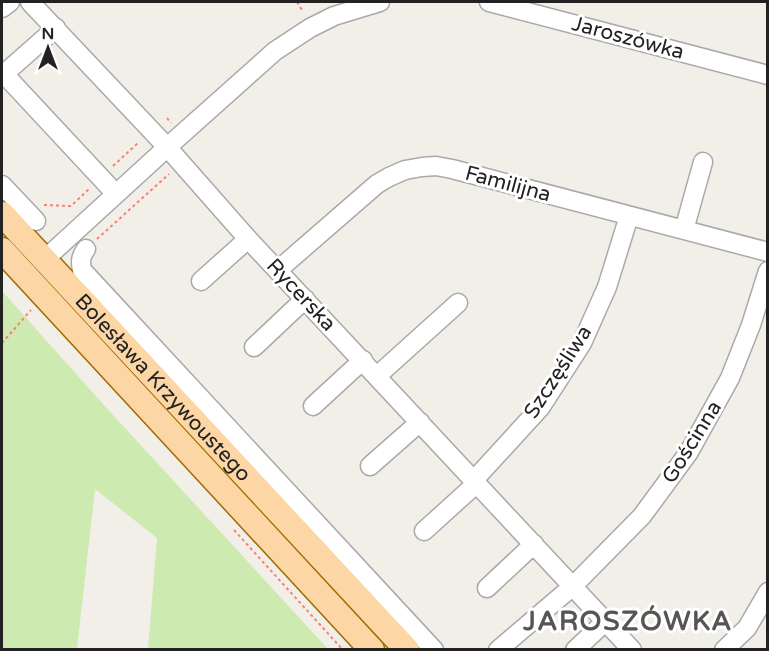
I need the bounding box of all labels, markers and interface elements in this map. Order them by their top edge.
street label: Jaroszówka [569,11,687,65]
north arrow [18,18,78,78]
text: N [42,24,54,44]
street label: Familijna [462,161,554,207]
street label: Rycerska [261,253,341,337]
street label: Bolesława Krzywoustego [70,289,257,487]
street label: Szczęśliwa [519,321,597,423]
street label: Gościnna [657,396,727,488]
district label: JAROSZÓWKA [522,605,733,638]

